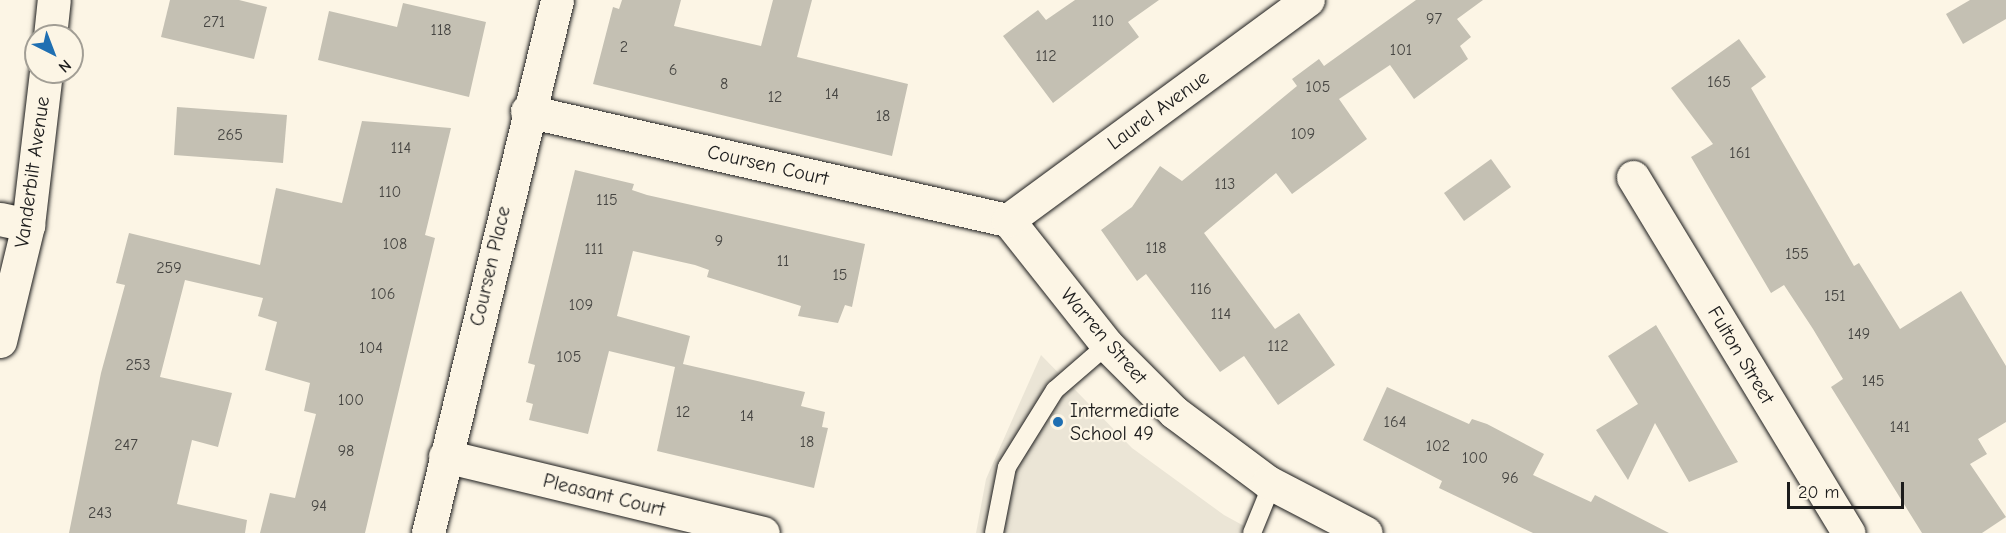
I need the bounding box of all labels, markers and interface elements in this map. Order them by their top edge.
house number: 97 [1426,9,1442,29]
house number: 110 [1092,11,1114,31]
house number: 271 [203,12,225,32]
house number: 118 [431,20,451,40]
north arrow [24,24,84,84]
house number: 2 [620,37,628,57]
house number: 101 [1390,40,1412,60]
house number: 112 [1035,46,1057,66]
text: N [55,56,75,76]
house number: 6 [669,60,677,80]
street label: Laurel Avenue [1103,65,1213,155]
house number: 165 [1707,72,1731,92]
house number: 8 [720,74,728,94]
house number: 105 [1306,77,1330,97]
house number: 14 [825,84,839,104]
house number: 12 [768,87,782,107]
street label: Vanderbilt Avenue [10,95,54,249]
house number: 18 [876,106,890,126]
house number: 109 [1291,124,1315,144]
house number: 265 [217,125,243,145]
house number: 114 [391,138,411,158]
street label: Coursen Court [705,139,831,191]
house number: 161 [1729,143,1751,163]
house number: 113 [1215,174,1235,194]
house number: 110 [379,182,401,202]
house number: 115 [596,190,618,210]
street label: Coursen Place [465,204,515,328]
house number: 9 [715,231,723,251]
house number: 108 [383,234,407,254]
house number: 118 [1146,238,1166,258]
house number: 111 [584,239,604,259]
house number: 155 [1785,244,1809,264]
house number: 11 [777,251,789,271]
house number: 259 [156,258,182,278]
house number: 15 [832,265,848,285]
house number: 116 [1190,279,1212,299]
street label: Warren Street [1056,283,1152,389]
house number: 106 [371,284,395,304]
house number: 151 [1824,286,1846,306]
house number: 109 [569,295,593,315]
street label: Fulton Street [1702,302,1780,408]
house number: 114 [1211,304,1231,324]
house number: 149 [1848,324,1870,344]
house number: 112 [1267,336,1289,356]
house number: 104 [359,338,383,358]
house number: 105 [557,347,581,367]
house number: 253 [125,355,151,375]
house number: 145 [1862,371,1884,391]
house number: 100 [338,390,364,410]
place label: Intermediate School 49 [1070,398,1179,445]
house number: 12 [676,402,690,422]
house number: 14 [740,406,754,426]
house number: 164 [1384,412,1406,432]
marker: Intermediate School 49 [1051,415,1065,429]
house number: 141 [1890,417,1910,437]
house number: 18 [800,432,814,452]
house number: 247 [114,435,138,455]
house number: 102 [1426,436,1450,456]
house number: 98 [338,441,354,461]
house number: 100 [1462,448,1488,468]
street label: Pleasant Court [541,468,667,522]
house number: 96 [1501,468,1519,488]
scale bar [1790,470,1907,508]
text: 20 m [1798,482,1839,503]
house number: 94 [311,496,327,516]
house number: 243 [88,503,112,523]

